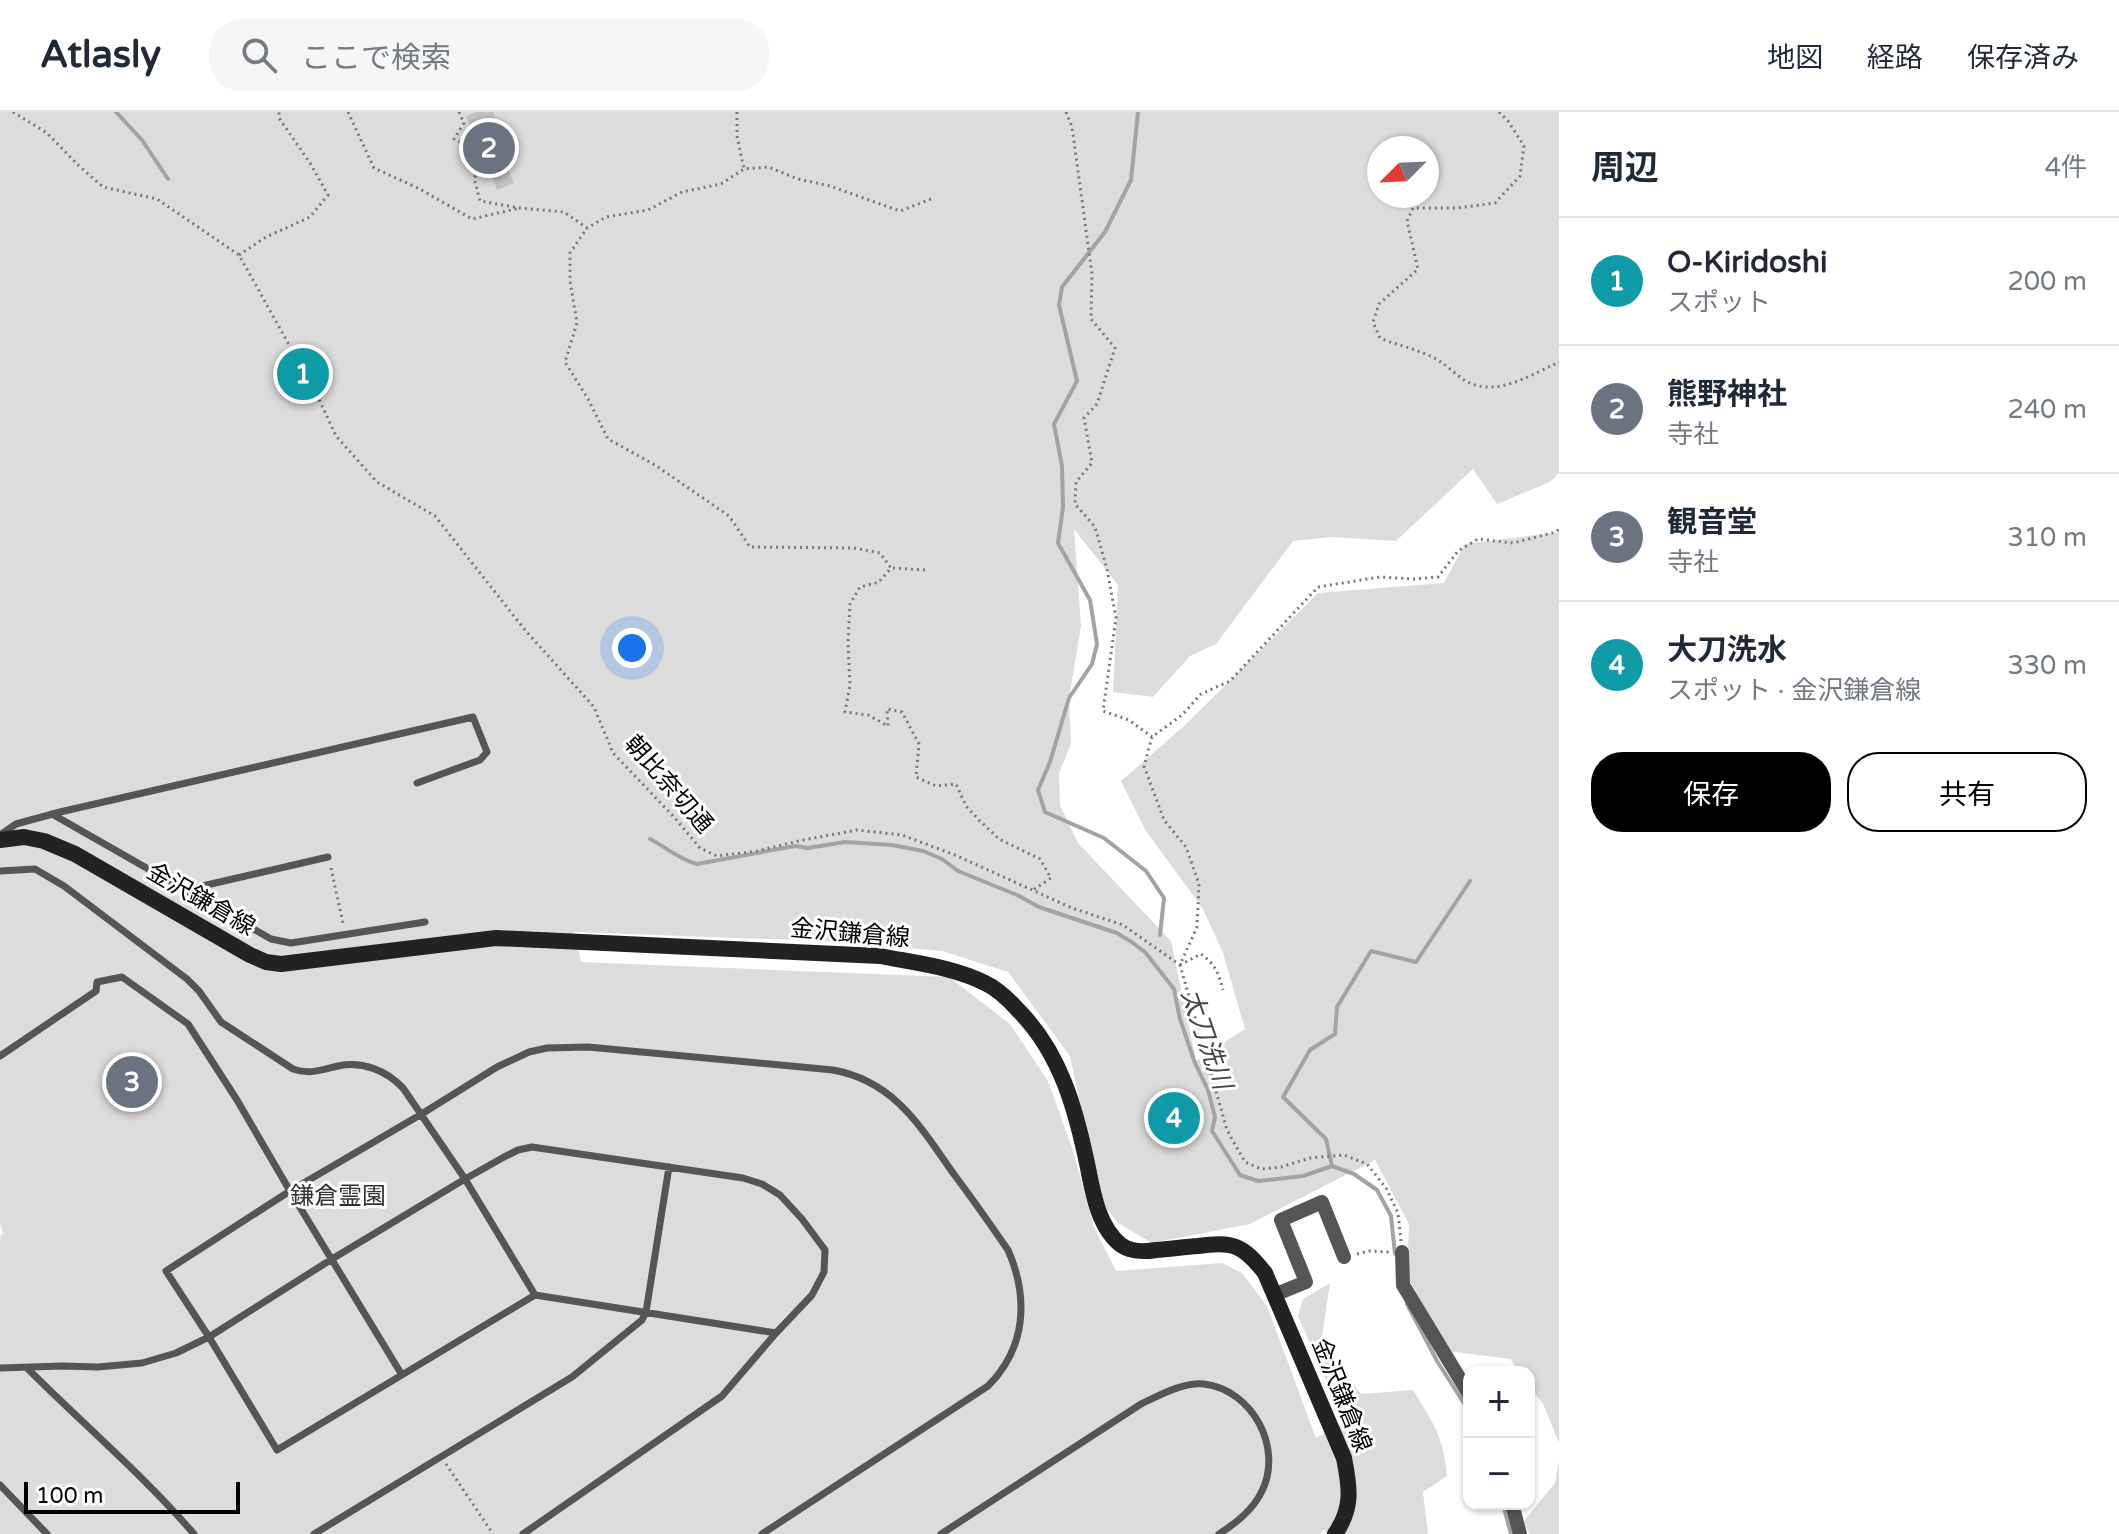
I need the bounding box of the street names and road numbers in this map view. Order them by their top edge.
street label: 朝比奈切通 [618,730,719,839]
street label: 金沢鎌倉線 [142,857,260,942]
street label: 金沢鎌倉線 [789,914,911,953]
street label: 金沢鎌倉線 [1306,1334,1377,1456]

